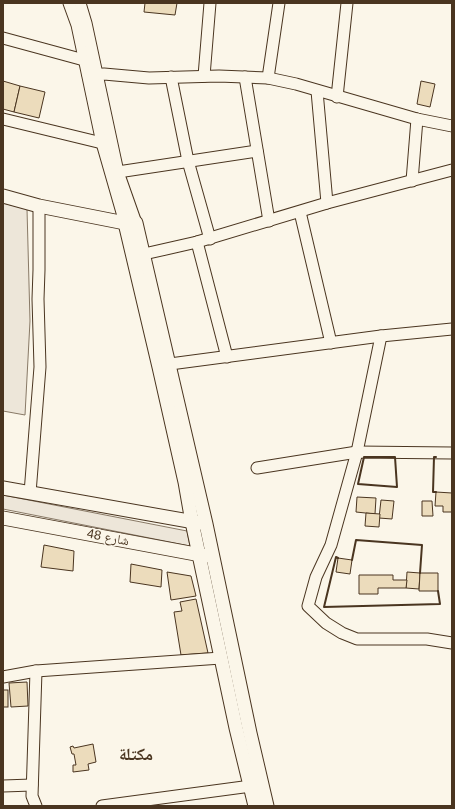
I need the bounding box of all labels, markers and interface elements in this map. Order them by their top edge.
street label: 48 شارع [85,526,130,550]
district label: مكتلة [119,745,153,764]

